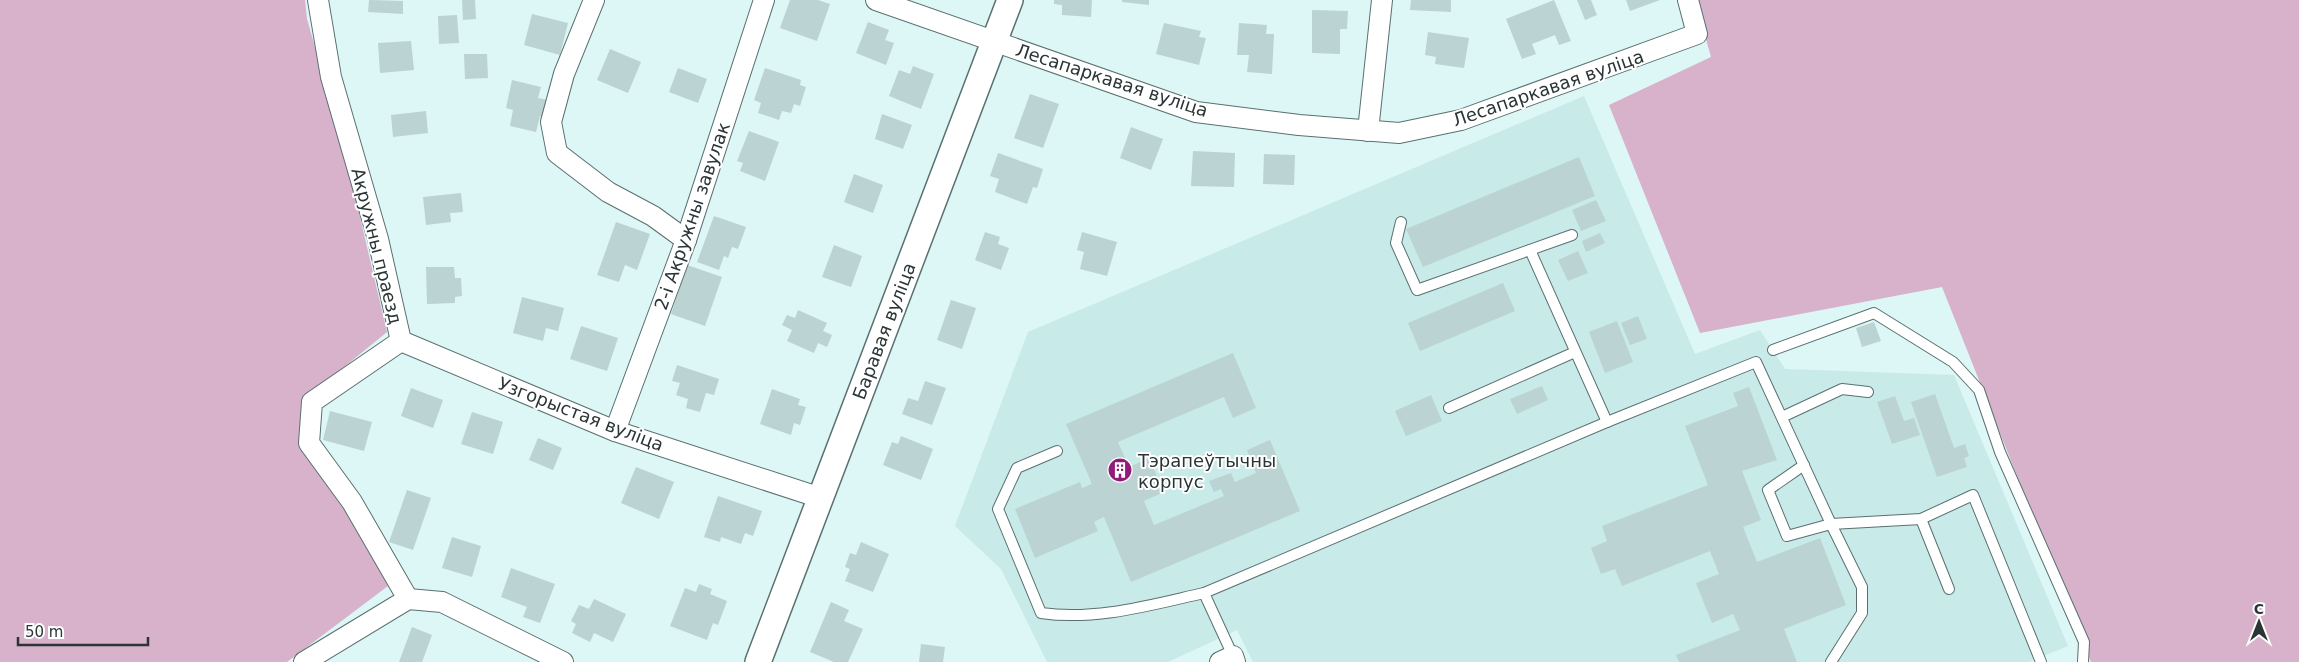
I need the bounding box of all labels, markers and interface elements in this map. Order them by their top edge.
street label: Лесапаркавая вуліца [1013,39,1211,121]
street label: Лесапаркавая вуліца [1450,45,1646,131]
street label: 2-і Акружны завулак [650,119,734,313]
street label: Акружны праезд [347,166,407,326]
street label: Баравая вуліца [848,260,920,402]
street label: Узгорыстая вуліца [495,373,667,455]
place label: Тэрапеўтычны корпус [1137,450,1276,492]
building icon: Тэрапеўтычны корпус [1107,457,1133,483]
north arrow [2234,597,2284,647]
text: С [2254,601,2264,617]
scale bar [18,614,148,646]
text: 50 m [25,623,63,641]

